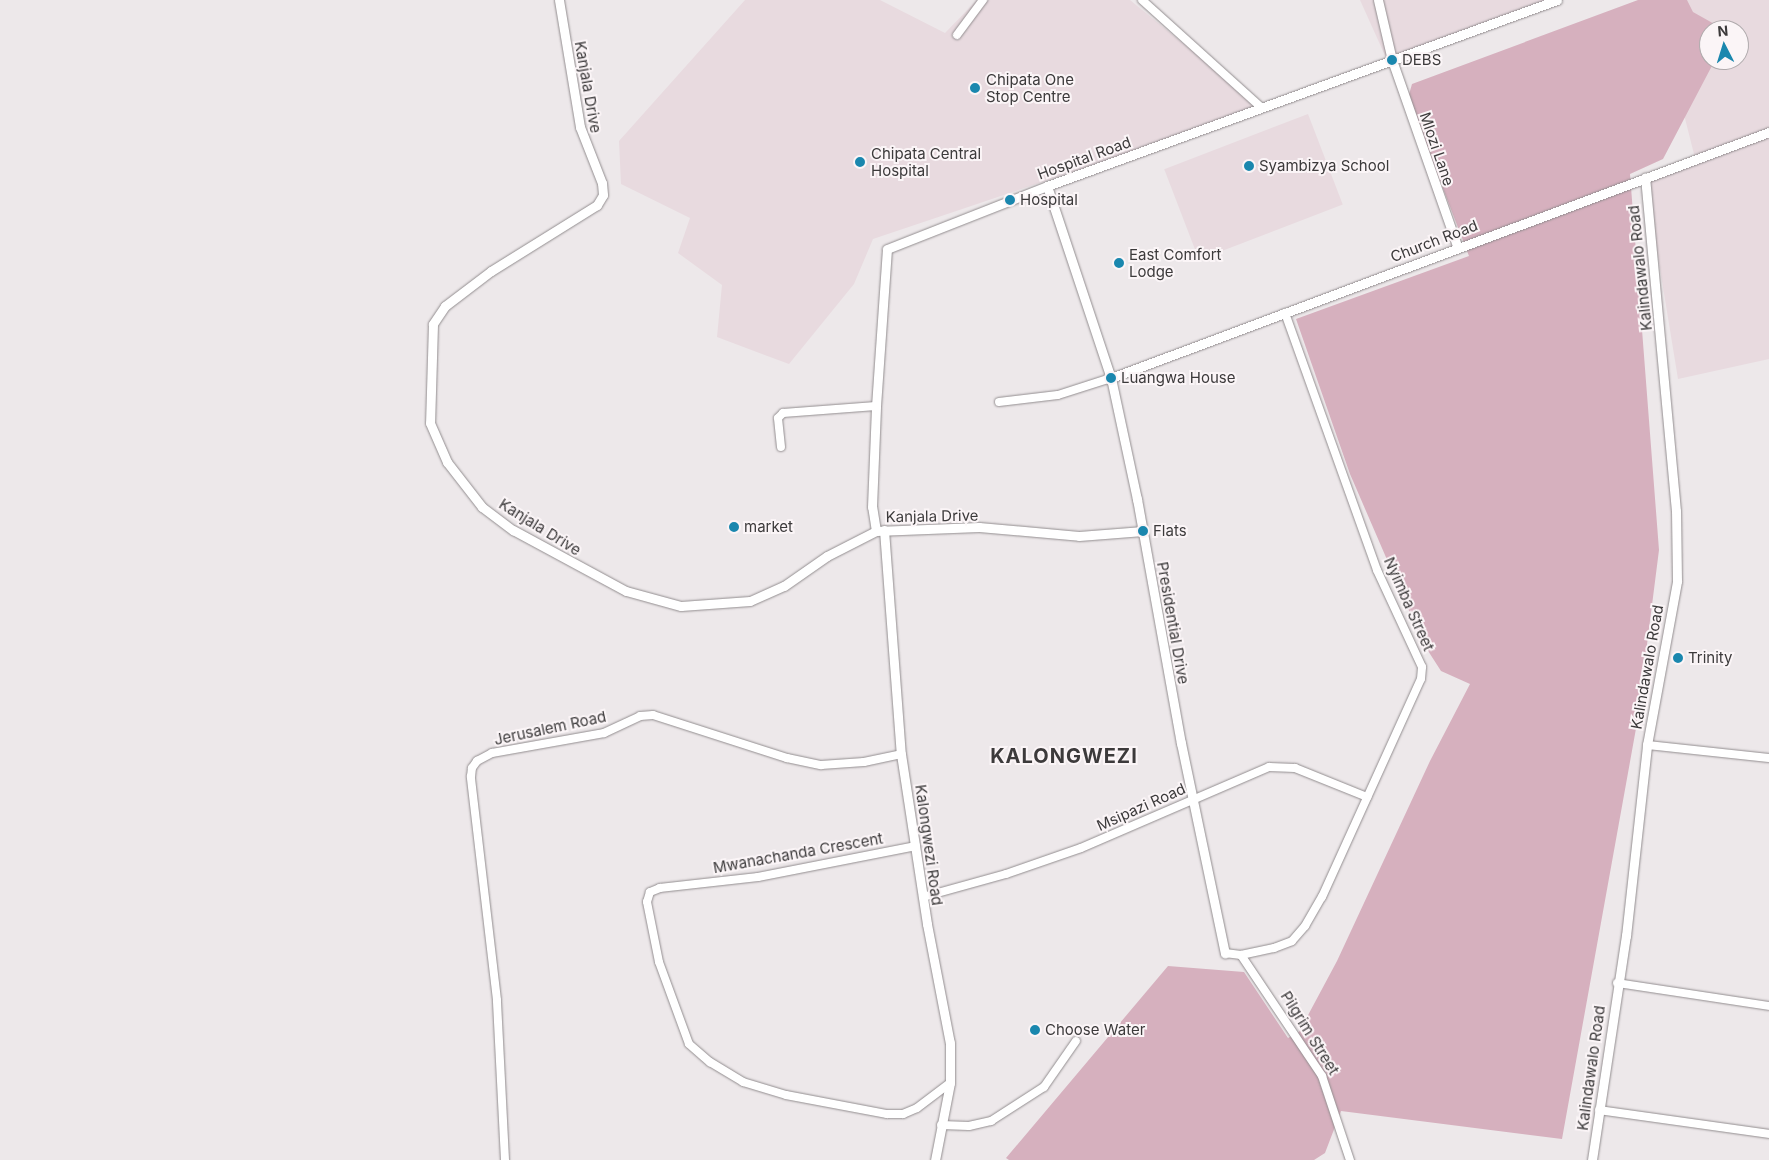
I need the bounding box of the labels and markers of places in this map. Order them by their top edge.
place label: DEBS [1402,51,1441,69]
marker: DEBS [1386,54,1398,66]
place label: Chipata One Stop Centre [986,70,1074,105]
marker: Chipata One Stop Centre [968,81,982,95]
place label: Chipata Central Hospital [871,144,981,179]
marker: Chipata Central Hospital [853,155,867,169]
place label: Syambizya School [1259,157,1389,175]
marker: Syambizya School [1243,160,1255,172]
place label: Hospital [1020,191,1078,209]
marker: Hospital [1004,194,1016,206]
place label: East Comfort Lodge [1129,245,1221,280]
marker: East Comfort Lodge [1113,257,1125,269]
place label: Luangwa House [1121,369,1235,387]
marker: Luangwa House [1105,372,1117,384]
place label: market [744,518,793,536]
marker: market [728,521,740,533]
place label: Flats [1153,522,1187,540]
marker: Flats [1137,525,1149,537]
place label: Trinity [1688,649,1732,667]
marker: Trinity [1672,652,1684,664]
place label: Choose Water [1045,1021,1145,1039]
marker: Choose Water [1029,1024,1041,1036]

